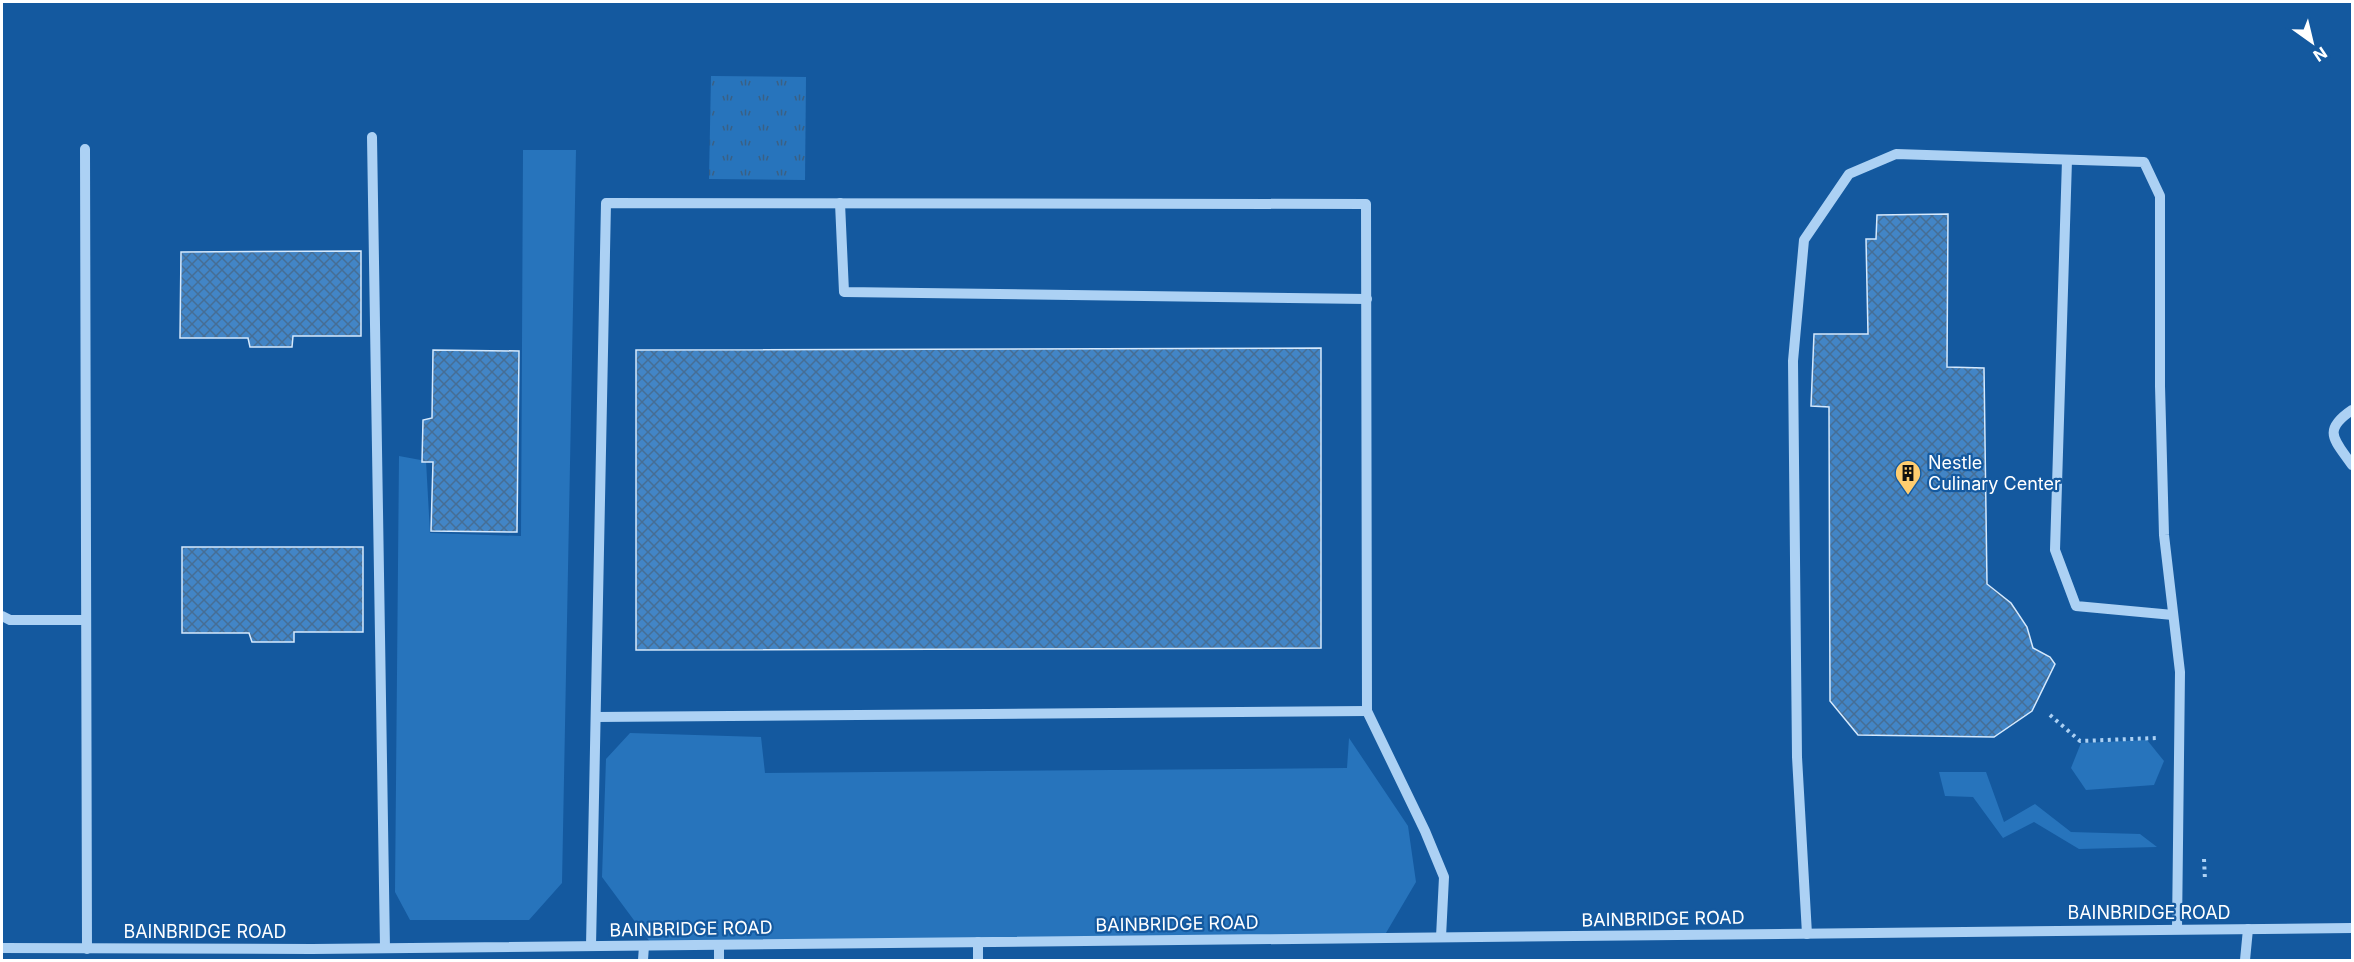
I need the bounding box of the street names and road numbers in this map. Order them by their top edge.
street label: BAINBRIDGE ROAD [2067,902,2231,923]
street label: BAINBRIDGE ROAD [1581,907,1745,930]
street label: BAINBRIDGE ROAD [1095,912,1259,935]
street label: BAINBRIDGE ROAD [609,917,773,940]
street label: BAINBRIDGE ROAD [123,921,287,942]

